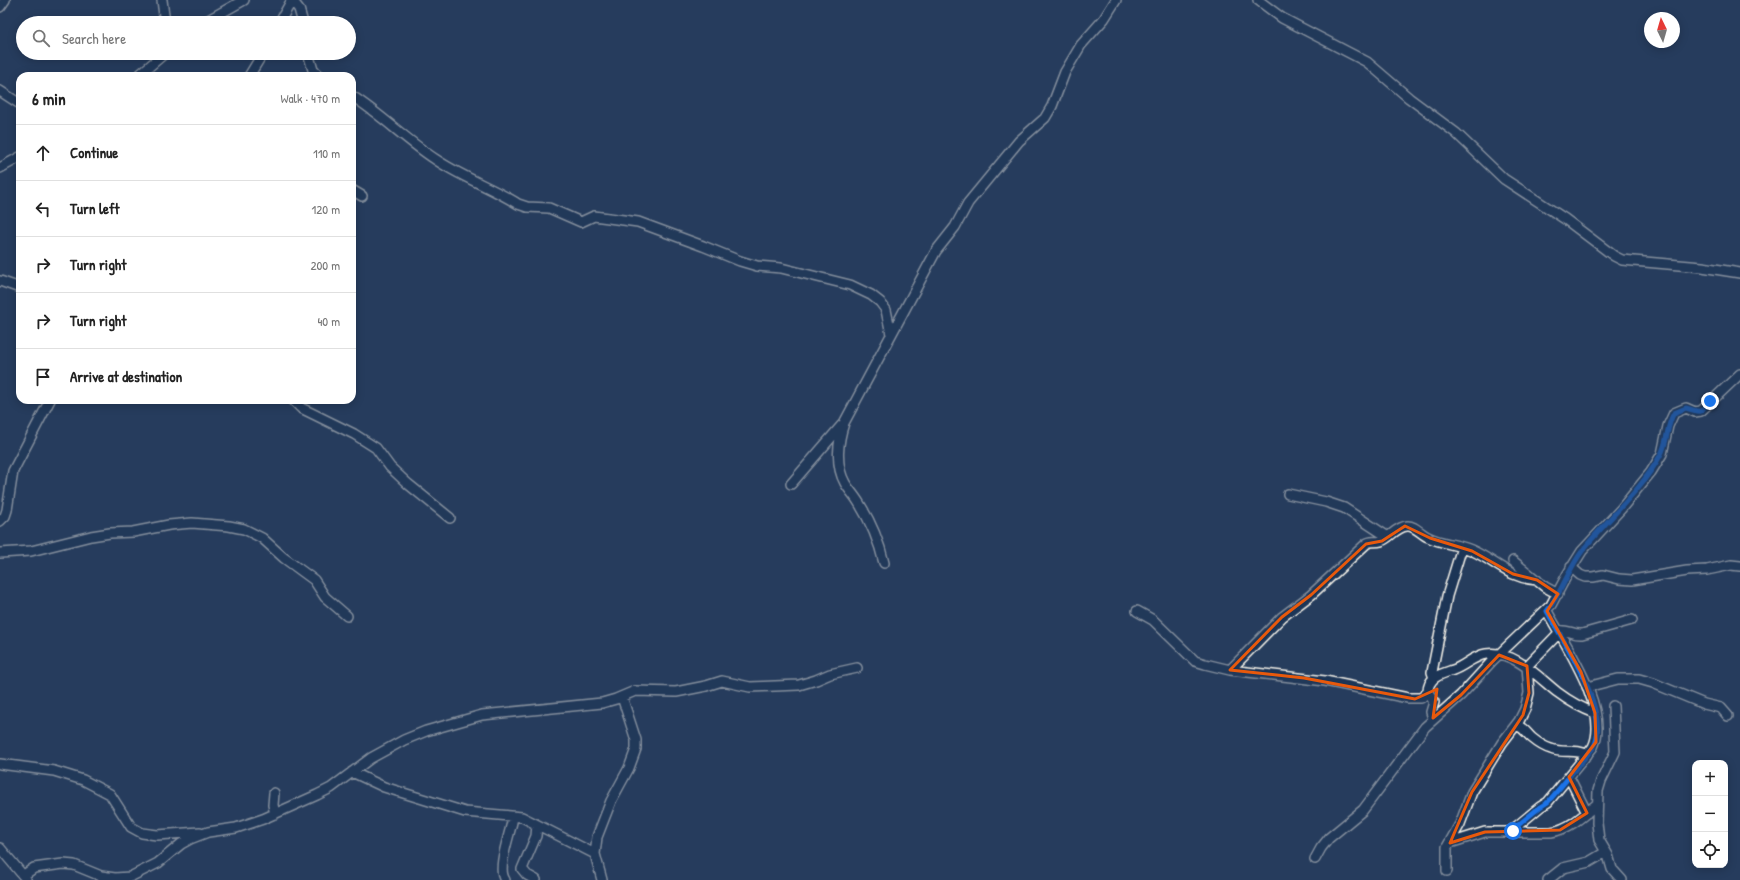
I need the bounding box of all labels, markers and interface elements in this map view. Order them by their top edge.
north arrow [1644,12,1680,48]
search box [16,16,356,60]
icon: search [30,27,52,49]
text: Search here [62,28,126,49]
text: 6 min [32,87,66,110]
text: Walk · 470 m [280,89,340,107]
icon: ahead [32,142,54,164]
text: Continue [70,142,118,163]
text: 110 m [313,144,340,162]
icon: left [32,198,54,220]
text: Turn left [70,198,120,219]
text: 120 m [312,200,340,218]
icon: right [32,254,54,276]
text: Turn right [70,254,126,275]
text: 200 m [310,256,340,274]
icon: right [32,310,54,332]
text: Turn right [70,310,126,331]
text: 40 m [317,312,340,330]
icon: arrive [32,366,54,388]
text: Arrive at destination [70,366,182,387]
route end [1701,392,1719,410]
map controls [1692,760,1728,868]
button: + [1692,760,1728,796]
button: − [1692,796,1728,832]
route start [1504,822,1522,840]
button: locate [1692,832,1728,868]

